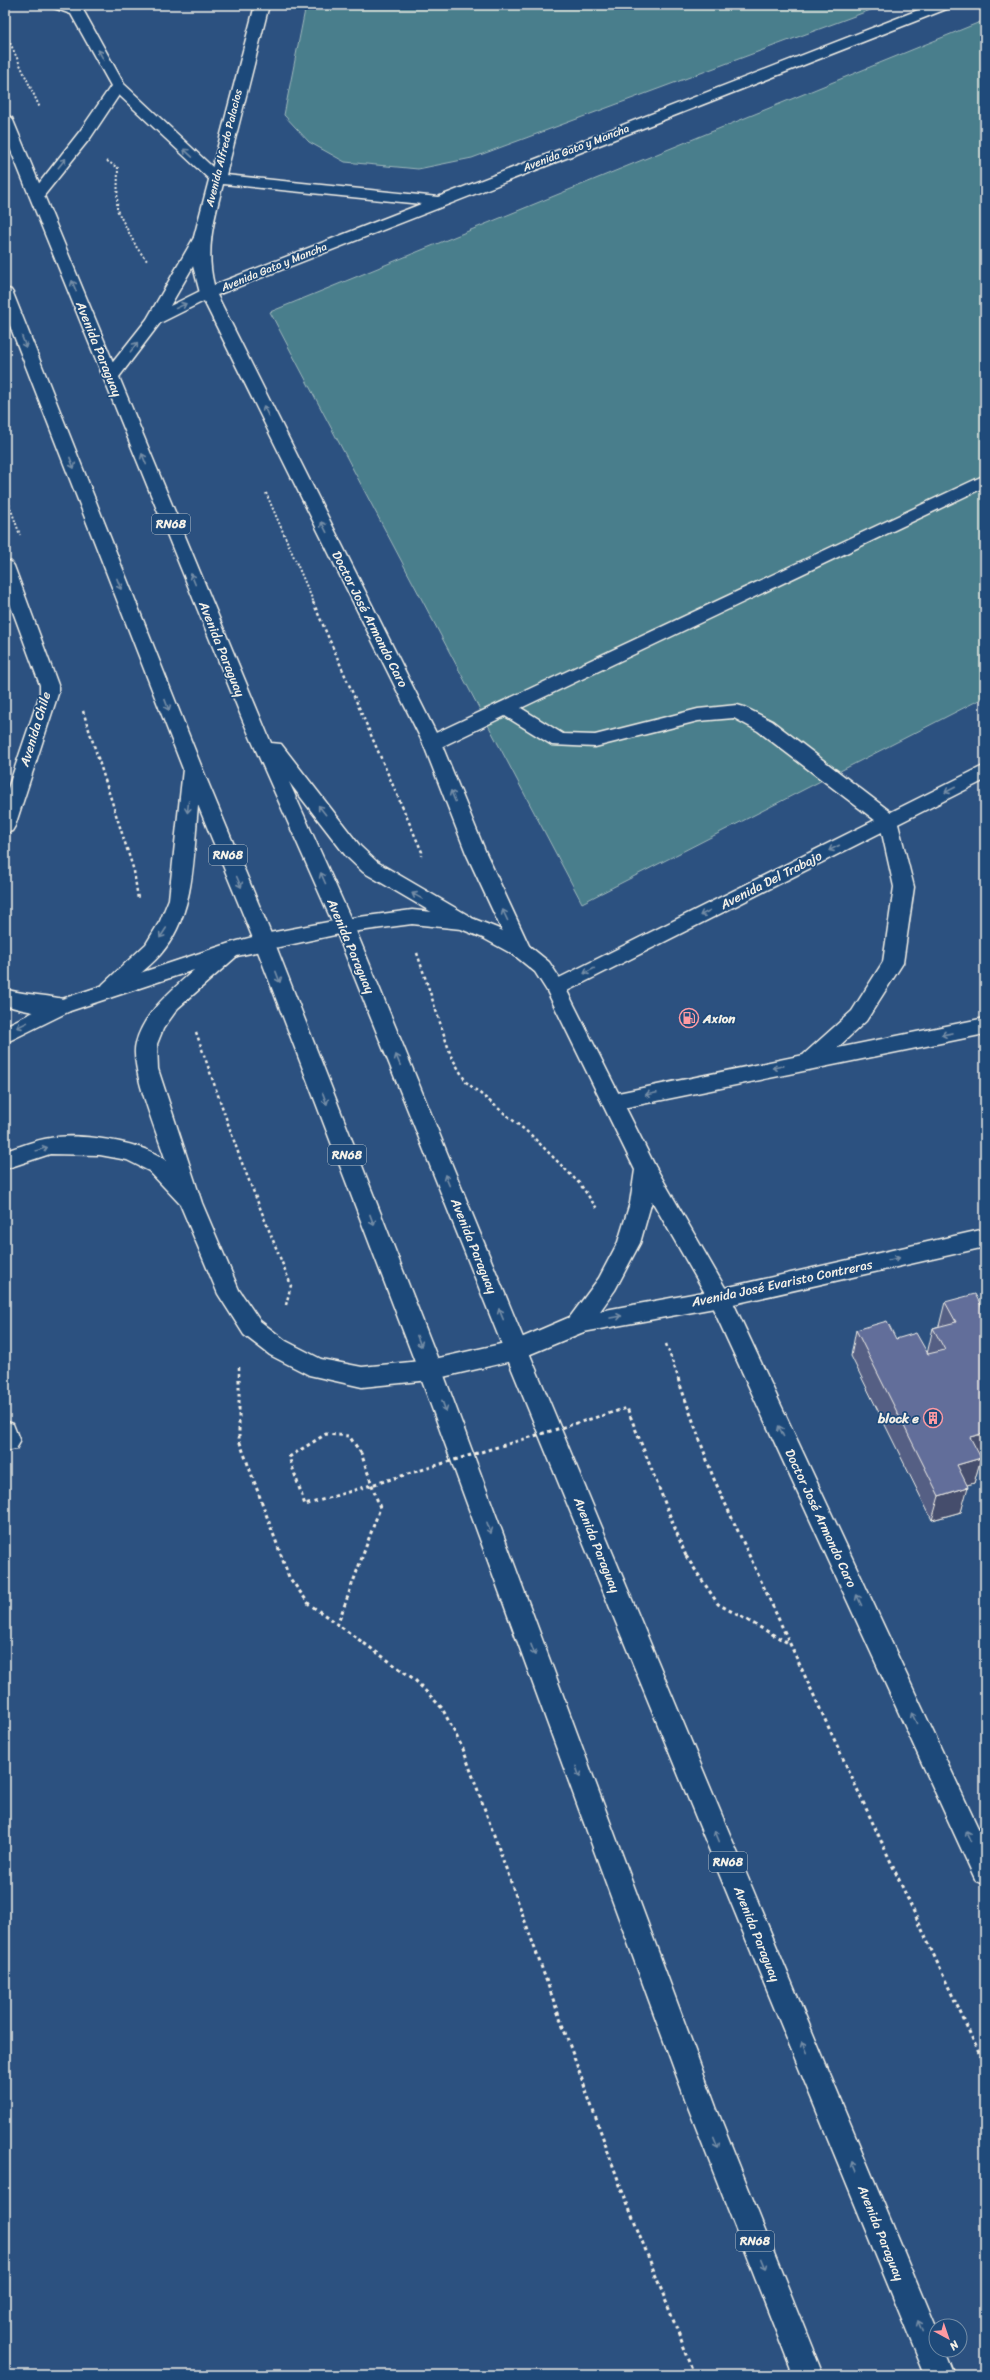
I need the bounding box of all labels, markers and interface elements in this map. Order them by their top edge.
one-way arrow [97,50,104,62]
street label: Avenida Alfredo Palacios [200,86,248,210]
street label: Avenida Gato y Mancha [519,119,632,177]
one-way arrow [183,148,193,157]
one-way arrow [58,158,67,169]
street label: Avenida Gato y Mancha [217,237,330,297]
one-way arrow [70,280,78,292]
street label: Avenida Paraguay [69,297,129,401]
one-way arrow [174,302,186,309]
one-way arrow [21,336,29,348]
one-way arrow [130,341,138,352]
one-way arrow [262,405,269,417]
one-way arrow [139,453,147,465]
one-way arrow [68,457,76,469]
road number: RN68 [152,514,190,534]
one-way arrow [320,521,327,533]
street label: Doctor José Armando Caro [325,546,415,692]
one-way arrow [189,573,197,585]
one-way arrow [116,578,124,590]
street label: Avenida Paraguay [192,597,252,701]
street label: Avenida Chile [12,688,57,770]
one-way arrow [164,699,171,711]
one-way arrow [944,787,956,794]
one-way arrow [449,790,457,802]
one-way arrow [184,800,192,813]
one-way arrow [318,805,326,816]
street label: Avenida Del Trabajo [715,844,826,916]
road number: RN68 [209,845,247,865]
one-way arrow [828,845,840,852]
one-way arrow [318,872,326,884]
one-way arrow [236,875,244,887]
one-way arrow [411,892,423,900]
street label: Avenida Paraguay [320,894,382,998]
one-way arrow [501,909,508,921]
one-way arrow [700,910,712,917]
one-way arrow [159,927,167,939]
one-way arrow [584,968,596,975]
one-way arrow [275,971,283,983]
fuel station icon: Axion [678,1007,700,1029]
place label: Axion [702,1007,736,1030]
one-way arrow [17,1022,29,1029]
one-way arrow [941,1030,954,1038]
one-way arrow [394,1054,402,1066]
one-way arrow [772,1064,785,1072]
one-way arrow [645,1090,658,1098]
one-way arrow [322,1092,330,1104]
one-way arrow [36,1145,49,1152]
road number: RN68 [328,1145,366,1165]
one-way arrow [443,1175,451,1187]
street label: Avenida Paraguay [444,1194,504,1298]
one-way arrow [369,1213,377,1225]
street label: Avenida José Evaristo Contreras [688,1252,876,1314]
one-way arrow [887,1254,900,1262]
one-way arrow [497,1308,505,1320]
one-way arrow [609,1312,622,1320]
one-way arrow [416,1335,424,1347]
one-way arrow [440,1400,448,1412]
place label: block e [877,1407,919,1430]
building icon: block e [922,1407,944,1429]
one-way arrow [777,1426,784,1438]
street label: Doctor José Armando Caro [779,1445,864,1592]
street label: Avenida Paraguay [567,1493,627,1597]
one-way arrow [485,1522,493,1534]
one-way arrow [855,1595,862,1607]
one-way arrow [530,1644,538,1656]
one-way arrow [910,1713,917,1725]
one-way arrow [575,1766,583,1778]
one-way arrow [713,1831,721,1843]
one-way arrow [965,1831,972,1843]
road number: RN68 [709,1852,747,1872]
street label: Avenida Paraguay [727,1882,787,1986]
one-way arrow [800,2041,808,2053]
one-way arrow [713,2137,721,2149]
one-way arrow [850,2162,857,2174]
street label: Avenida Paraguay [851,2181,911,2285]
road number: RN68 [736,2231,774,2251]
one-way arrow [761,2258,768,2270]
north arrow [928,2318,968,2358]
one-way arrow [916,2320,923,2332]
text: N [945,2335,964,2355]

